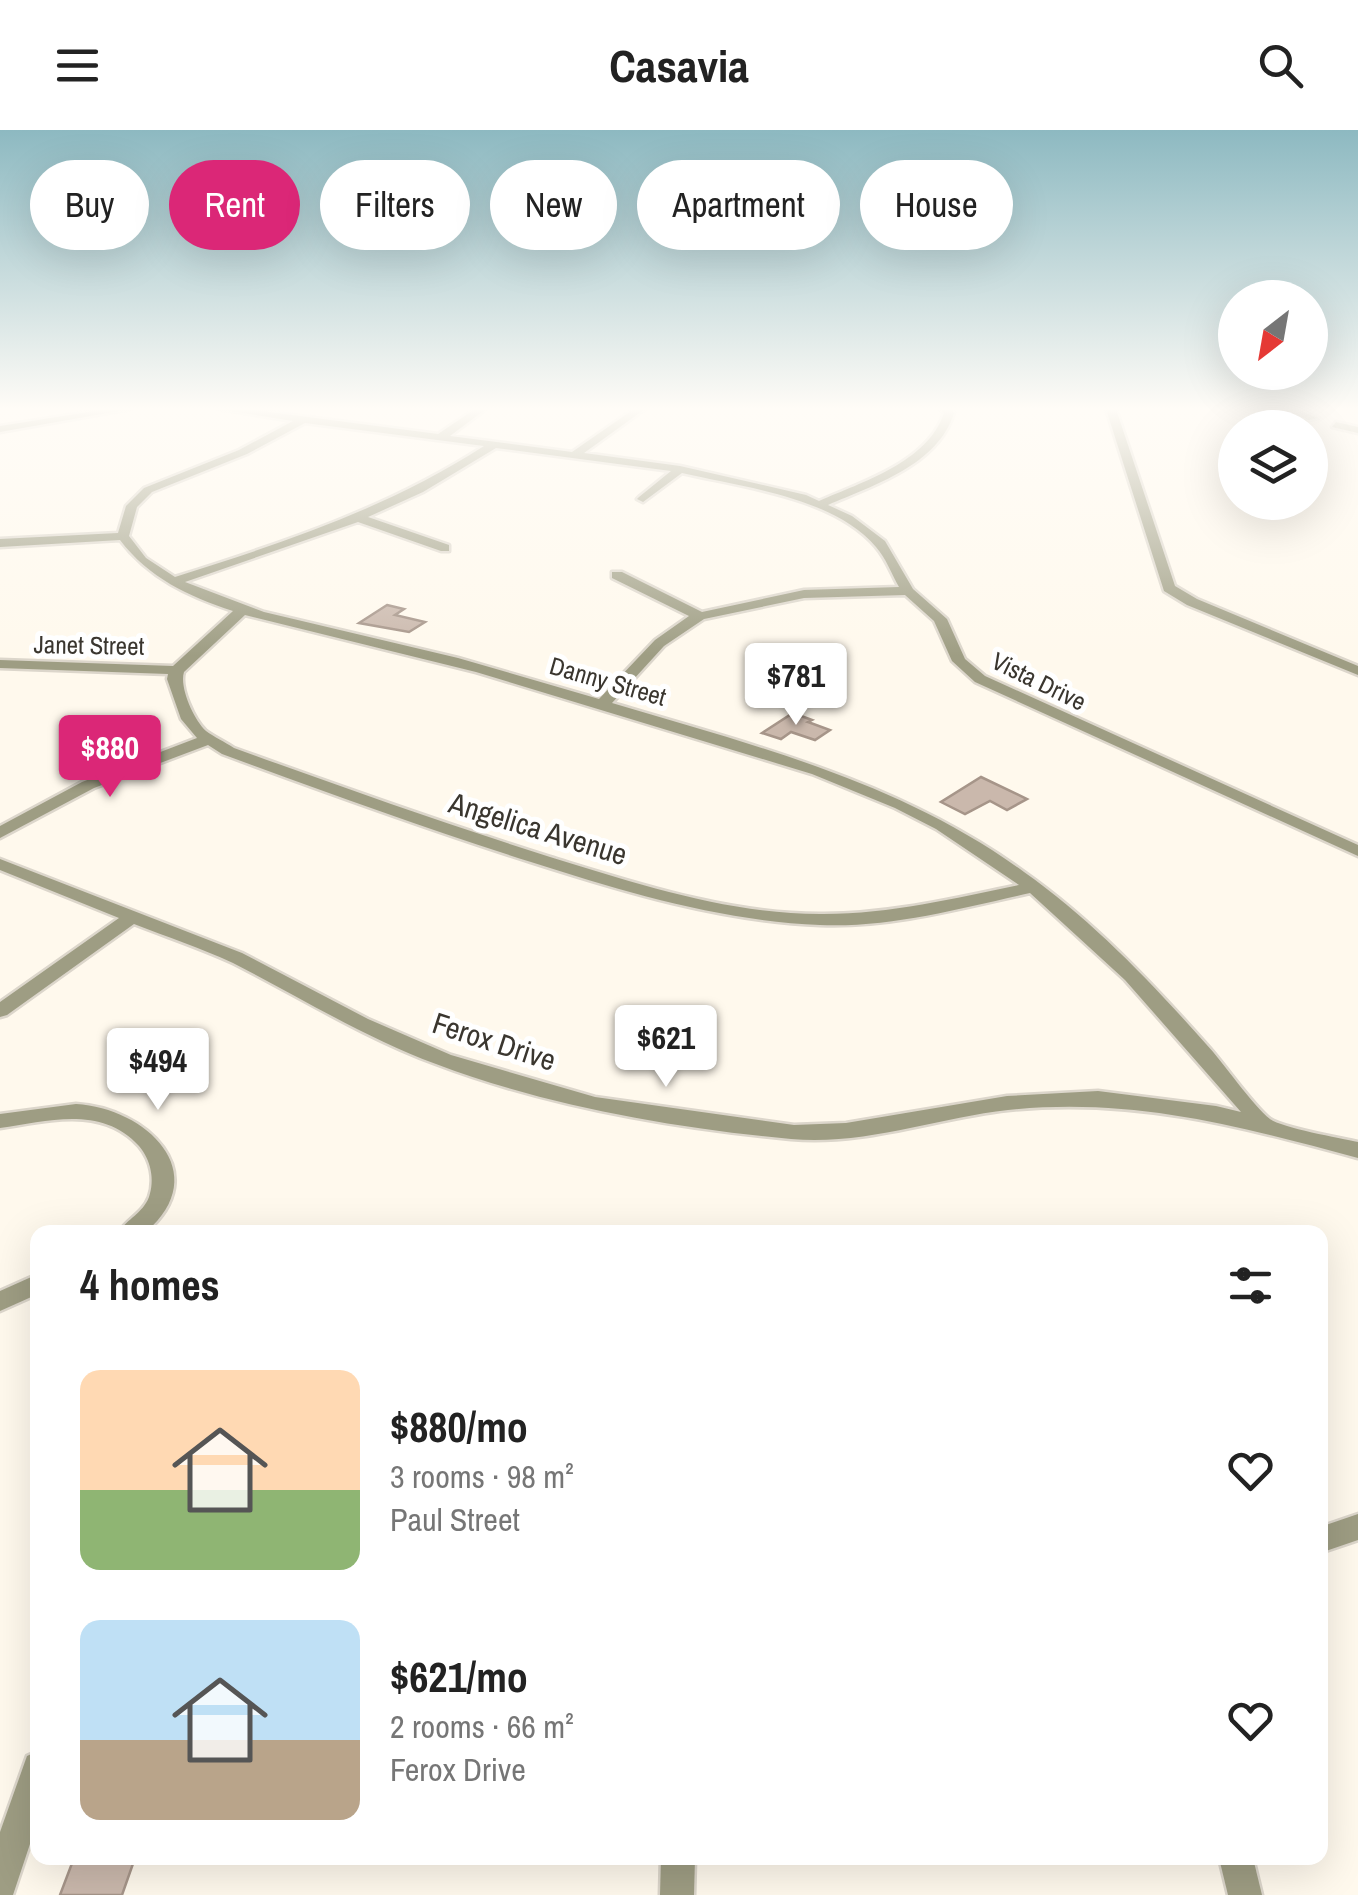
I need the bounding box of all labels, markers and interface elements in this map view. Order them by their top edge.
text: Casavia [609,35,749,96]
icon: menu [50,38,105,93]
icon: search [1253,38,1308,93]
chip: Buy [30,160,149,250]
chip: Rent [169,160,300,250]
chip: Filters [320,160,470,250]
chip: New [490,160,617,250]
chip: Apartment [637,160,840,250]
chip: House [860,160,1013,250]
north arrow [1218,280,1328,390]
map controls [1218,280,1328,520]
button: layers [1218,410,1328,520]
street label: Janet Street [33,627,145,663]
pin: $781 [737,643,855,728]
street label: Vista Drive [986,644,1092,718]
street label: Danny Street [546,648,670,714]
text: $781 [767,654,825,697]
pin: $880 [51,715,169,800]
text: $880 [81,726,139,769]
street label: Angelica Avenue [443,782,632,874]
street label: Ferox Drive [428,1002,561,1080]
pin: $621 [607,1005,725,1090]
text: $621 [637,1016,695,1059]
pin: $494 [99,1028,217,1113]
text: $494 [129,1039,187,1082]
text: 4 homes [80,1257,220,1313]
icon: filters [1223,1258,1278,1313]
text: $880/mo [390,1399,528,1455]
icon: home [160,1410,280,1530]
icon: heart [1223,1443,1278,1498]
text: 3 rooms · 98 m² [390,1455,574,1498]
text: Paul Street [390,1498,520,1541]
text: $621/mo [390,1649,528,1705]
icon: home [160,1660,280,1780]
icon: heart [1223,1693,1278,1748]
text: 2 rooms · 66 m² [390,1705,574,1748]
text: Ferox Drive [390,1748,526,1791]

